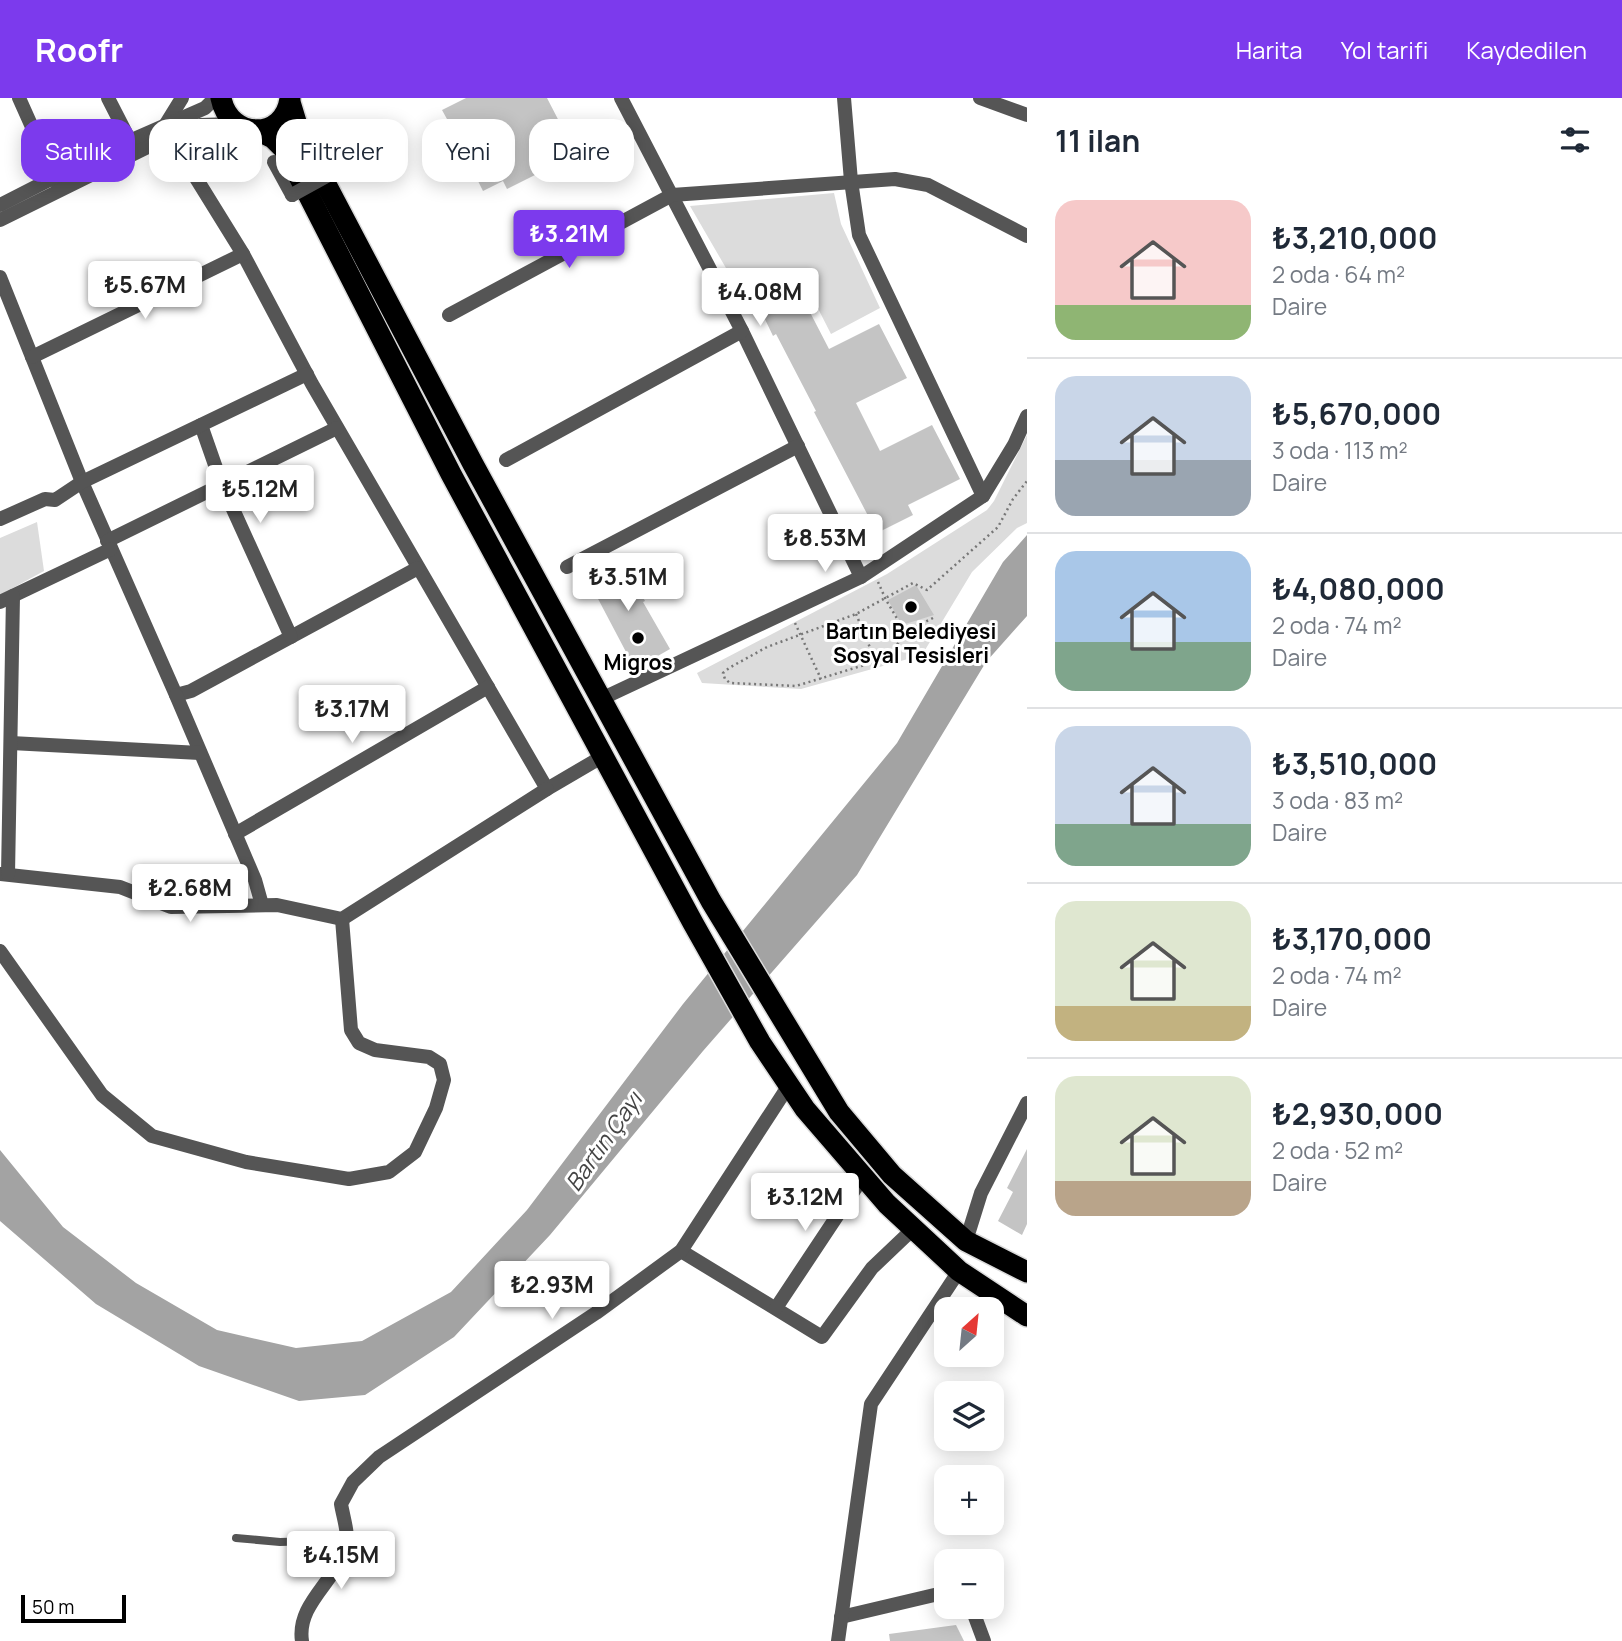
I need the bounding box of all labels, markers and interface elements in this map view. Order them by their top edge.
text: Roofr [35,27,123,72]
text: Harita [1236,33,1303,66]
text: Yol tarifi [1341,33,1428,66]
text: Kaydedilen [1466,33,1587,66]
chip: Satılık [21,119,135,182]
chip: Kiralık [149,119,262,182]
chip: Filtreler [276,119,408,182]
chip: Yeni [422,119,515,182]
chip: Daire [529,119,634,182]
text: 11 ilan [1055,120,1140,161]
icon: filters [1556,121,1594,159]
pin: ₺3.21M [512,211,626,270]
text: ₺3.21M [530,217,608,249]
text: ₺3,210,000 [1272,217,1437,258]
icon: home [1111,228,1195,312]
text: 2 oda · 64 m² [1272,258,1405,290]
pin: ₺5.67M [88,262,202,321]
text: ₺5.67M [104,268,186,300]
pin: ₺4.08M [703,268,817,328]
text: ₺4.08M [718,275,802,307]
text: Daire [1272,290,1327,322]
text: ₺5,670,000 [1272,393,1441,434]
icon: home [1111,404,1195,488]
text: 3 oda · 113 m² [1272,434,1408,466]
pin: ₺5.12M [203,466,317,525]
text: Daire [1272,466,1327,498]
text: ₺5.12M [222,472,298,504]
pin: ₺8.53M [768,514,882,574]
text: ₺8.53M [784,521,866,553]
pin: ₺3.51M [571,554,685,613]
text: ₺3.51M [589,560,667,592]
text: ₺4,080,000 [1272,568,1445,609]
icon: home [1111,579,1195,663]
marker: Bartın Belediyesi Sosyal Tesisleri [903,599,919,615]
text: 2 oda · 74 m² [1272,609,1402,641]
place label: Bartın Belediyesi Sosyal Tesisleri [826,617,996,669]
marker: Migros [630,630,646,646]
text: Daire [1272,641,1327,673]
place label: Migros [603,648,673,676]
pin: ₺3.17M [295,686,409,745]
text: ₺3.17M [315,692,389,724]
text: ₺3,510,000 [1272,743,1437,784]
icon: home [1111,754,1195,838]
text: 3 oda · 83 m² [1272,784,1403,816]
text: Daire [1272,816,1327,848]
pin: ₺2.68M [133,864,247,924]
text: ₺2.68M [148,871,232,903]
text: ₺3,170,000 [1272,918,1432,959]
icon: home [1111,929,1195,1013]
text: 2 oda · 74 m² [1272,959,1402,991]
text: Daire [1272,991,1327,1023]
water label: Bartın Çayı [557,1084,650,1197]
text: ₺2,930,000 [1272,1093,1443,1134]
icon: home [1111,1104,1195,1188]
text: 2 oda · 52 m² [1272,1134,1403,1166]
text: Daire [1272,1166,1327,1198]
pin: ₺3.12M [748,1174,862,1233]
text: ₺3.12M [767,1180,843,1212]
pin: ₺2.93M [495,1262,609,1321]
text: ₺2.93M [510,1268,594,1300]
north arrow [934,1297,1004,1367]
map controls [934,1297,1004,1619]
button: layers [934,1381,1004,1451]
button: + [934,1465,1004,1535]
pin: ₺4.15M [284,1532,398,1591]
text: ₺4.15M [303,1538,379,1570]
button: − [934,1549,1004,1619]
scale bar [21,1592,126,1624]
text: 50 m [32,1594,74,1620]

